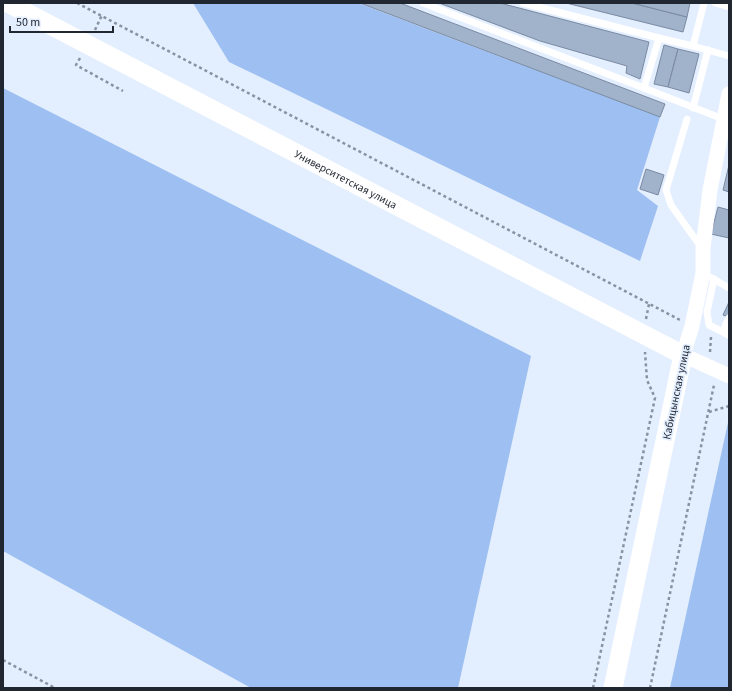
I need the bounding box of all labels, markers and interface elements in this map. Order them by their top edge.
scale bar [10,8,113,34]
text: 50 m [16,14,40,31]
street label: Университетская улица [292,147,400,213]
street label: Кабицынская улица [659,343,694,441]

